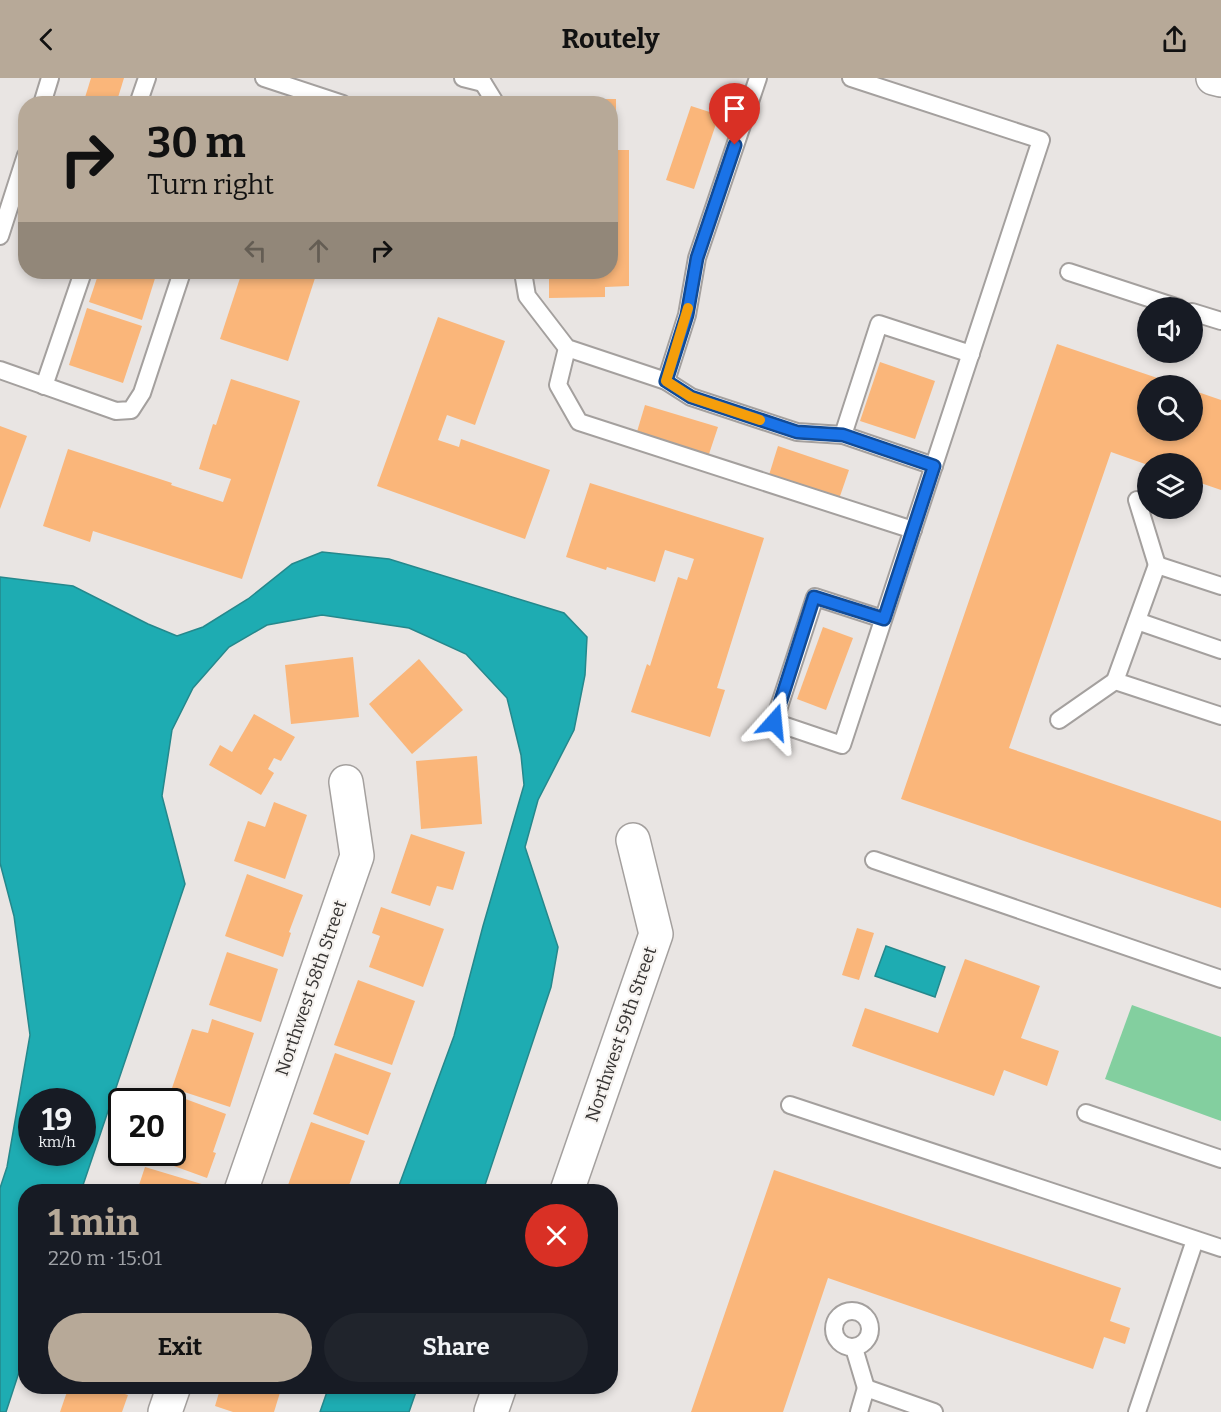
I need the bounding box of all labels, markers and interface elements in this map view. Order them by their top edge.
icon: back [30,23,63,56]
text: Routely [561,23,660,55]
icon: share [1158,23,1191,56]
pin [709,83,760,145]
icon: arrive [718,92,751,125]
text: 30 m [147,118,246,168]
icon: right [48,120,126,198]
text: Turn right [147,169,274,201]
icon: left [239,234,272,267]
icon: ahead [302,234,335,267]
icon: right [365,234,398,267]
map controls [1137,297,1203,519]
button: sound [1137,297,1203,363]
button: search [1137,375,1203,441]
button: layers [1137,453,1203,519]
position arrow [742,690,806,754]
street label: Northwest 58th Street [271,897,352,1079]
street label: Northwest 59th Street [581,943,661,1125]
speed limit sign: 20 [108,1088,186,1166]
text: 19 [42,1102,72,1138]
text: km/h [38,1133,76,1151]
text: 1 min [48,1201,139,1245]
button: close [525,1204,588,1267]
text: 220 m · 15:01 [48,1246,162,1270]
button: Exit [48,1313,312,1382]
button: Share [324,1313,588,1382]

